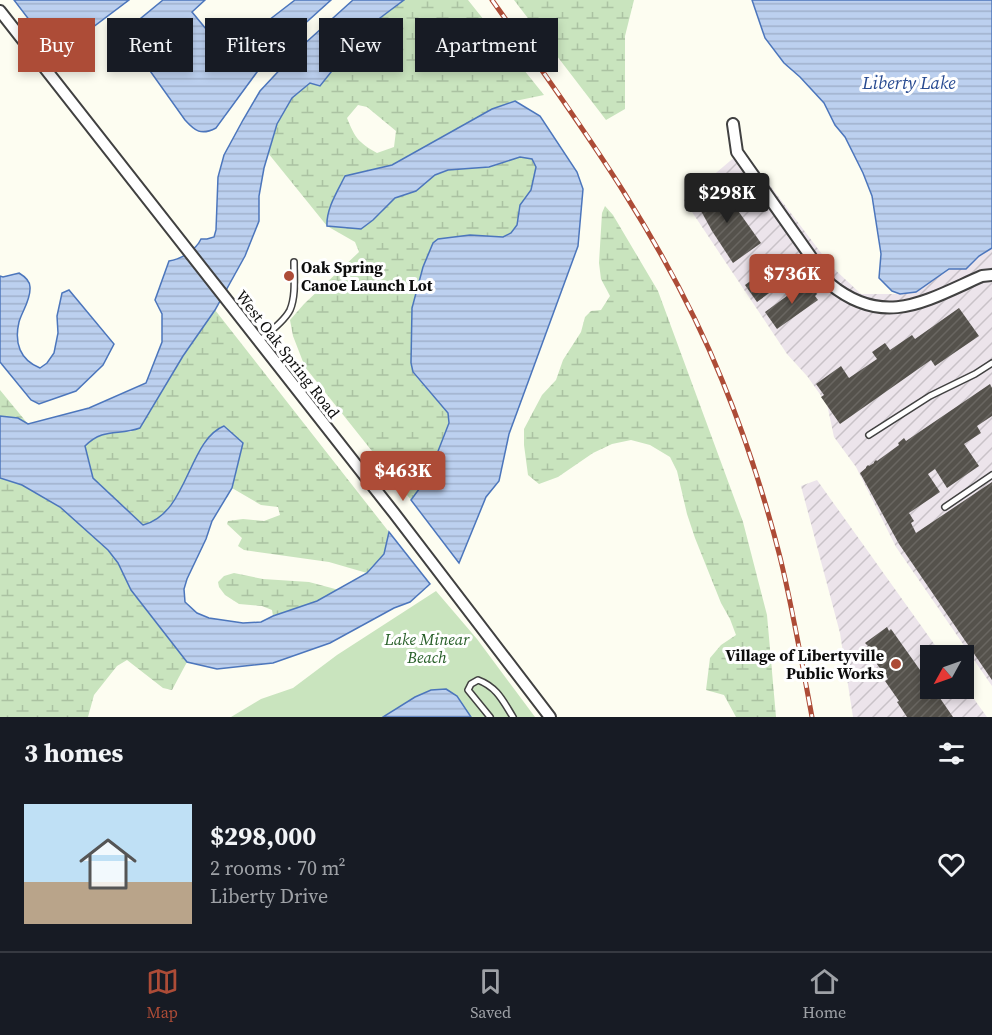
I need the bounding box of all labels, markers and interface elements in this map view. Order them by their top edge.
chip: Buy [18,18,95,72]
chip: Rent [107,18,193,72]
chip: Filters [205,18,307,72]
chip: New [319,18,403,72]
chip: Apartment [415,18,558,72]
water label: Liberty Lake [861,70,956,95]
pin: $298K [685,173,769,224]
text: $298K [698,178,756,206]
pin: $736K [750,254,834,305]
place label: Oak Spring Canoe Launch Lot [301,256,433,296]
text: $736K [763,259,821,287]
marker: Oak Spring Canoe Launch Lot [282,269,296,283]
street label: West Oak Spring Road [231,285,345,423]
pin: $463K [361,451,445,502]
text: $463K [374,456,432,484]
park label: Lake Minear Beach [384,628,470,668]
place label: Village of Libertyville Public Works [725,644,884,684]
north arrow [920,645,974,699]
map controls [920,645,974,699]
marker: Village of Libertyville Public Works [889,657,903,671]
text: 3 homes [24,735,123,771]
icon: filters [935,737,968,770]
text: $298,000 [210,818,316,854]
icon: home [72,828,144,900]
icon: heart [935,848,968,881]
text: 2 rooms · 70 m² [210,854,346,882]
text: Liberty Drive [210,882,328,910]
tab: Map [146,965,179,1023]
tab: Saved [470,965,511,1023]
tab: Home [803,965,846,1023]

